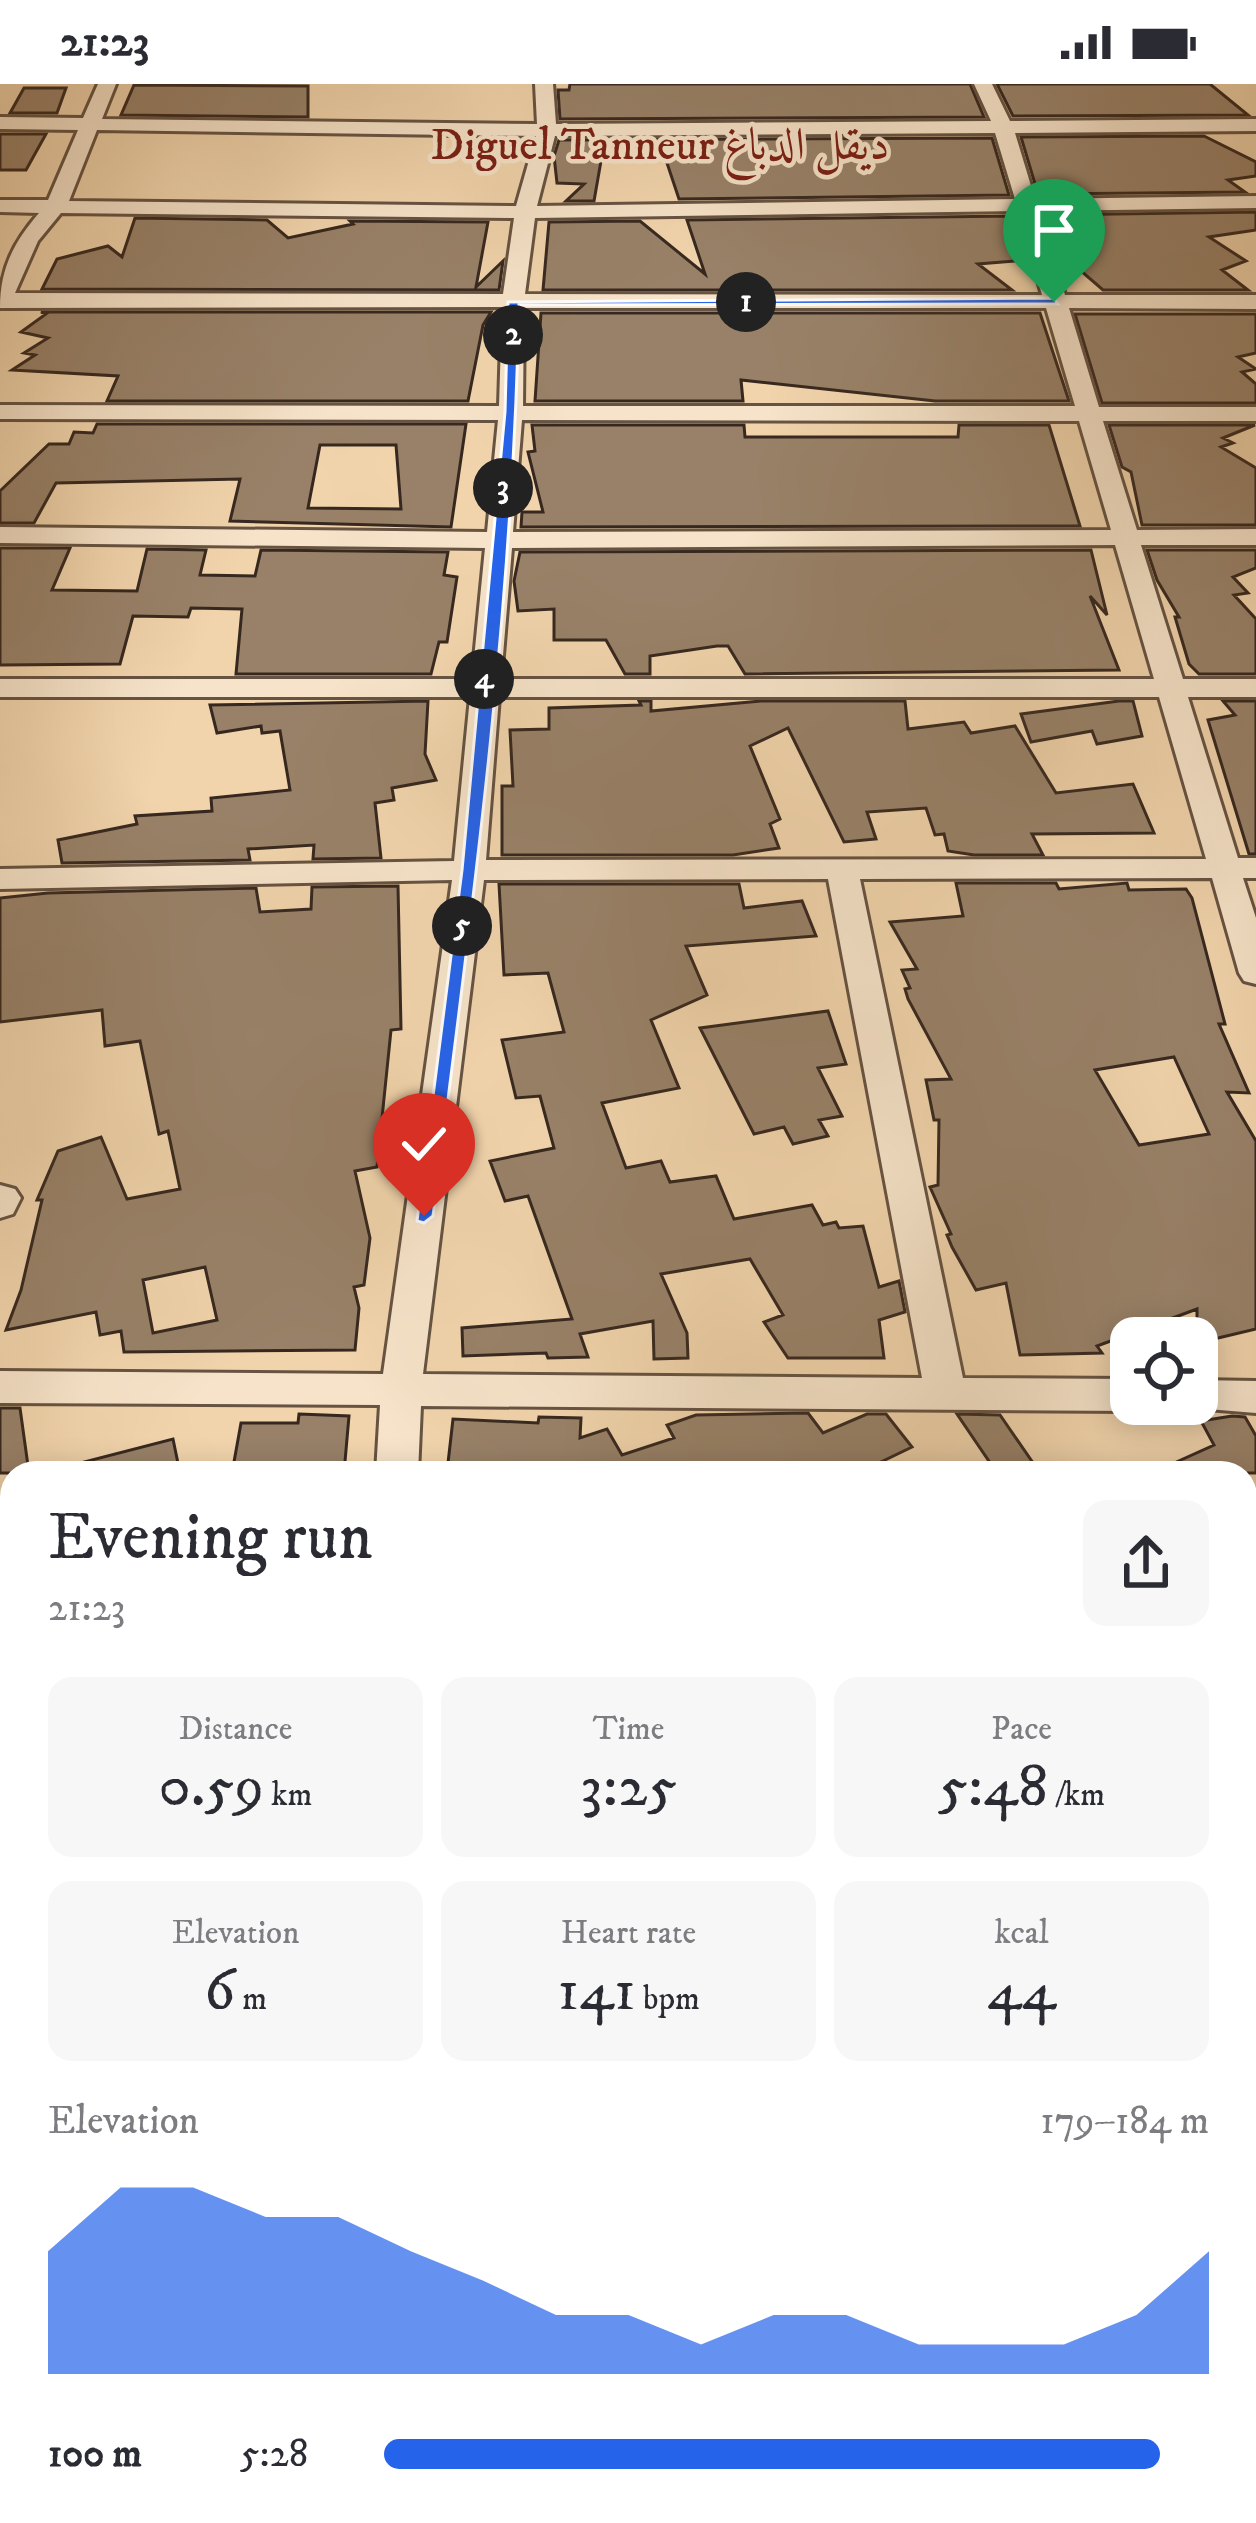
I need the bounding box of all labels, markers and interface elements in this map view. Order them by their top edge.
text: 21:23 [60,14,149,70]
district label: Diguel Tanneur ديقل الدباغ [430,118,890,181]
pin [1003,179,1105,302]
icon: arrive [1021,197,1087,263]
pin: 1 [716,272,776,332]
text: 1 [740,281,752,322]
pin: 2 [483,305,543,365]
text: 2 [505,314,521,355]
pin: 3 [473,458,533,518]
text: 3 [497,467,509,508]
pin: 4 [454,649,514,709]
text: 4 [475,658,494,699]
pin: 5 [432,896,492,956]
text: 5 [454,905,470,946]
pin [373,1093,475,1216]
icon: check [391,1111,457,1177]
map controls [1110,1317,1218,1425]
button: locate [1110,1317,1218,1425]
text: Evening run [48,1498,373,1580]
button: share [1083,1500,1209,1626]
text: 21:23 [48,1584,125,1633]
text: Distance [179,1709,292,1750]
text: Time [593,1709,664,1750]
text: Pace [991,1709,1052,1750]
text: 0.59 [159,1750,264,1825]
text: 3:25 [580,1750,677,1825]
text: 5:48 [938,1750,1048,1825]
text: km [264,1775,312,1816]
text: /km [1048,1775,1105,1816]
text: Elevation [172,1913,299,1954]
text: Heart rate [561,1913,696,1954]
text: kcal [994,1913,1049,1954]
text: 6 [204,1954,235,2029]
text: 141 [557,1954,636,2029]
text: 44 [987,1954,1056,2029]
text: m [235,1979,267,2020]
text: bpm [636,1979,700,2020]
text: Elevation [48,2097,199,2146]
text: 179–184 m [1040,2097,1209,2146]
text: 100 m [48,2430,142,2479]
text: 5:28 [240,2430,308,2479]

